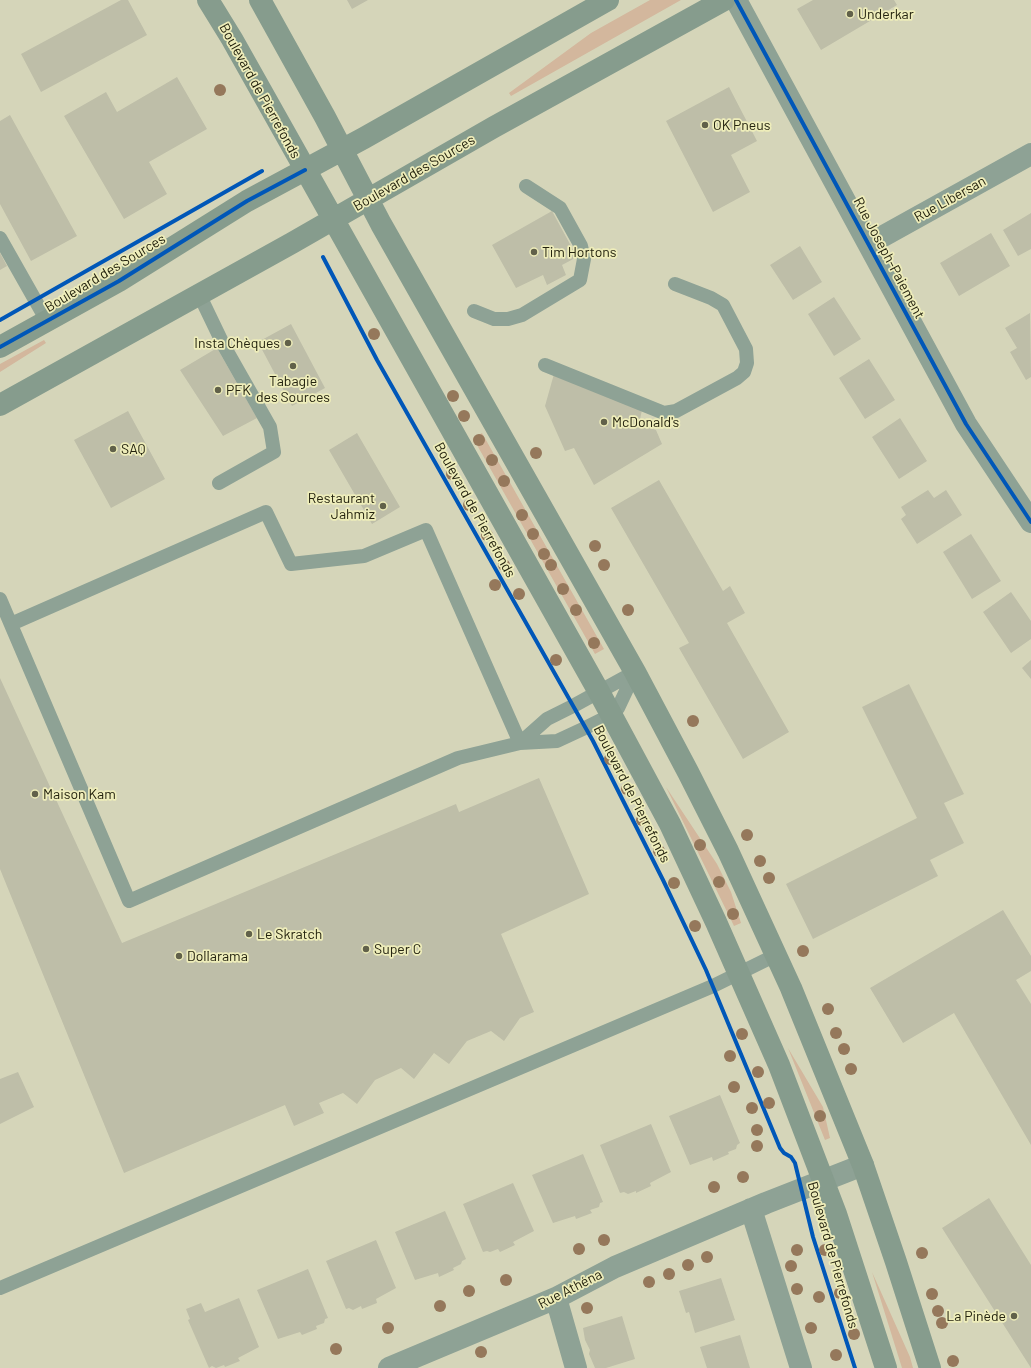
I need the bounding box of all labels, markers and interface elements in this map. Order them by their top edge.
place label: Underkar [858,6,914,22]
marker: Underkar [845,9,855,19]
street label: Boulevard de Pierrefonds [216,20,304,162]
place label: OK Pneus [713,117,770,133]
marker: OK Pneus [700,120,710,130]
street label: Boulevard des Sources [350,131,478,215]
street label: Rue Libersan [911,172,989,226]
street label: Rue Joseph-Paiement [850,194,928,322]
street label: Boulevard des Sources [42,230,168,316]
place label: Tim Hortons [542,244,617,260]
marker: Tim Hortons [529,247,539,257]
place label: Insta Chèques [194,335,280,351]
marker: Insta Chèques [283,338,293,348]
marker: Tabagie des Sources [288,361,298,371]
place label: Tabagie des Sources [256,373,330,406]
place label: PFK [226,382,251,398]
marker: PFK [213,385,223,395]
place label: McDonald's [612,414,679,430]
marker: McDonald's [599,417,609,427]
street label: Boulevard de Pierrefonds [431,439,519,581]
place label: SAQ [121,441,146,457]
marker: SAQ [108,444,118,454]
place label: Restaurant Jahmiz [308,490,375,522]
marker: Restaurant Jahmiz [378,501,388,511]
street label: Boulevard de Pierrefonds [590,722,674,866]
place label: Maison Kam [43,786,116,802]
marker: Maison Kam [30,789,40,799]
place label: Le Skratch [257,926,322,942]
marker: Le Skratch [244,929,254,939]
place label: Super C [374,941,421,957]
marker: Super C [361,944,371,954]
place label: Dollarama [187,948,248,964]
marker: Dollarama [174,951,184,961]
street label: Boulevard de Pierrefonds [804,1180,862,1330]
street label: Rue Athéna [535,1266,605,1312]
place label: La Pinède [946,1308,1006,1324]
marker: La Pinède [1009,1311,1019,1321]

